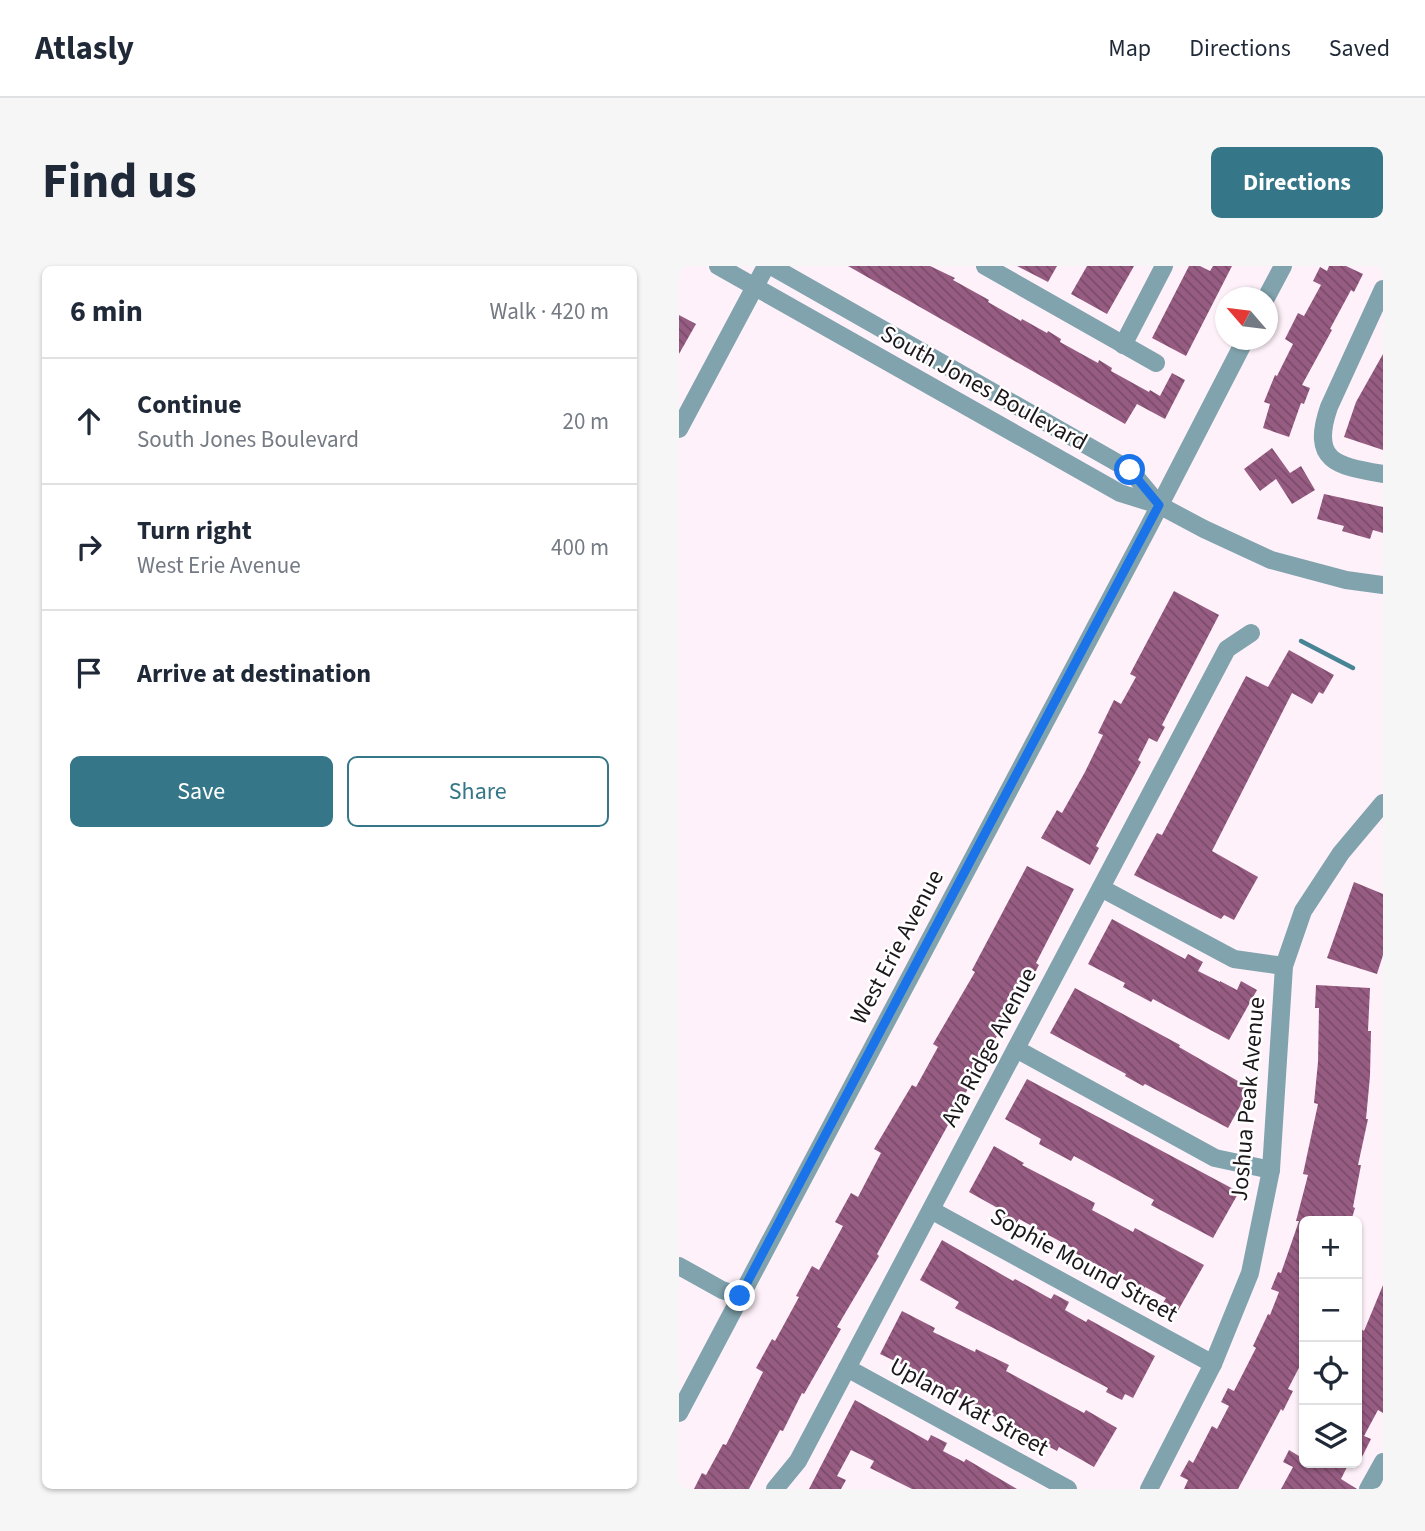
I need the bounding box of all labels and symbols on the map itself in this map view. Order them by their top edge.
north arrow [1215,287,1278,350]
street label: South Jones Boulevard [874,317,1094,459]
route start [1114,454,1145,485]
street label: West Erie Avenue [841,863,953,1031]
street label: Ava Ridge Avenue [932,961,1046,1133]
street label: Joshua Peak Avenue [1222,995,1274,1203]
street label: Sophie Mound Street [984,1199,1184,1331]
route end [724,1280,755,1311]
street label: Upland Kat Street [883,1349,1055,1465]

